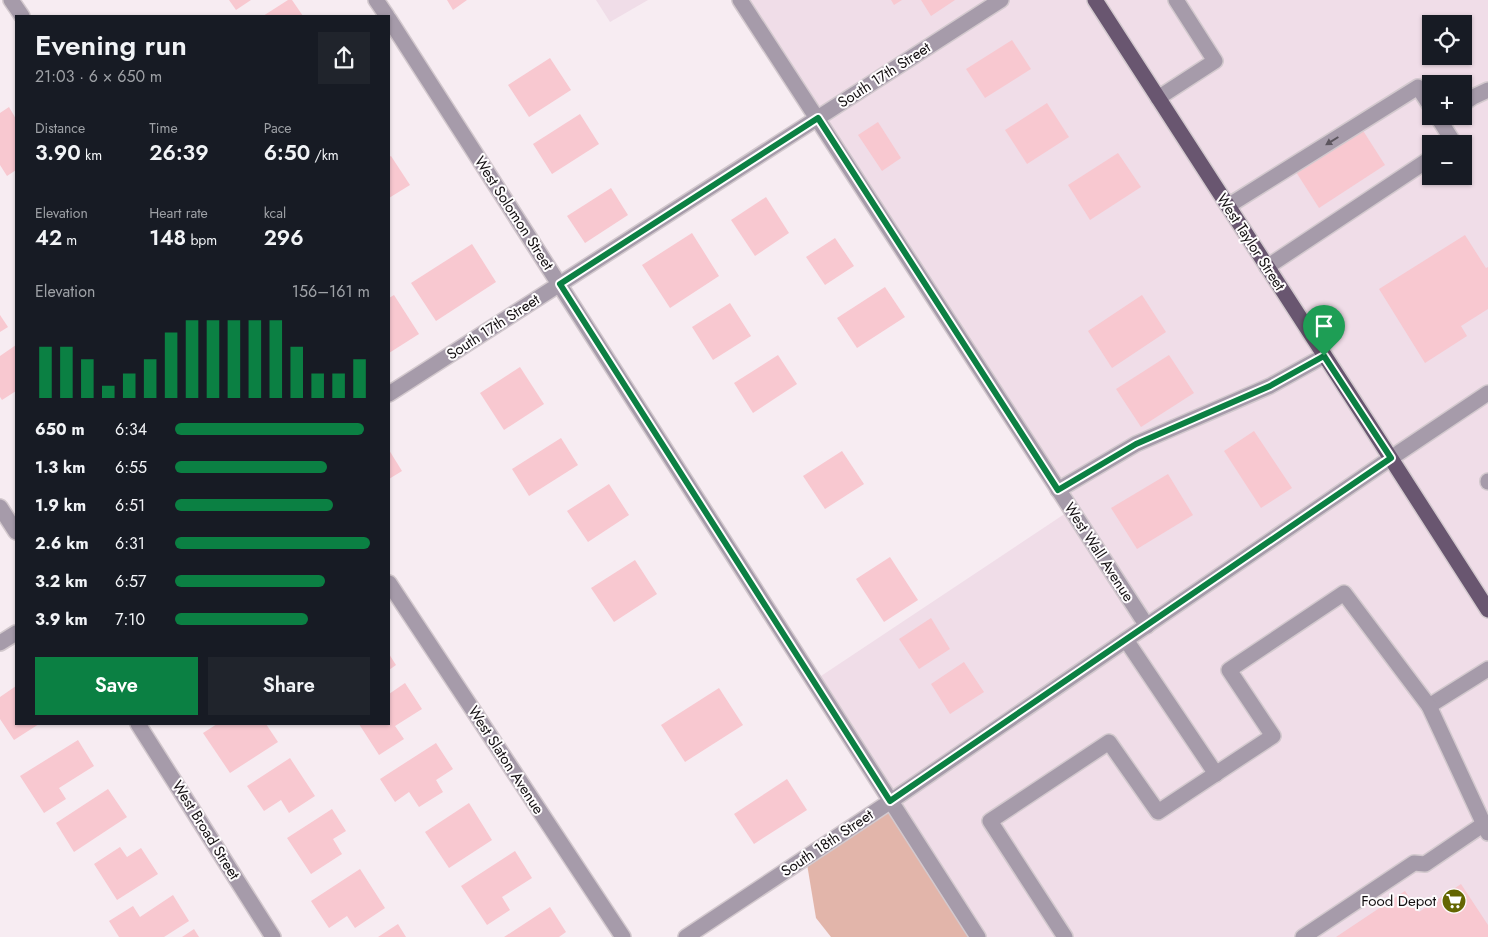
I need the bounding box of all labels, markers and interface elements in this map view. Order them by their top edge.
map controls [1422,15,1472,185]
button: locate [1422,15,1472,65]
text: Evening run [35,25,187,66]
button: share [318,32,370,84]
street label: South 17th Street [833,37,935,113]
text: 21:03 · 6 × 650 m [35,65,162,88]
button: + [1422,75,1472,125]
text: Distance [35,118,85,138]
text: Time [149,118,178,138]
text: Pace [264,118,292,138]
button: − [1422,135,1472,185]
one-way arrow [1325,137,1338,146]
text: 3.90 [35,138,81,168]
text: 26:39 [149,138,209,168]
text: 6:50 [264,138,310,168]
text: km [81,145,102,165]
text: /km [310,145,339,165]
street label: West Solomon Street [469,152,559,275]
street label: West Taylor Street [1211,189,1291,295]
text: Elevation [35,203,88,223]
text: Heart rate [149,203,208,223]
text: kcal [264,203,286,223]
text: 42 [35,223,62,253]
text: 148 [149,223,186,253]
text: 296 [264,223,304,253]
text: m [62,230,77,250]
text: bpm [186,230,217,250]
text: Elevation [35,280,95,303]
text: 156–161 m [292,280,370,303]
street label: South 17th Street [442,289,544,365]
pin [1303,305,1345,356]
icon: arrive [1310,312,1338,340]
text: 650 m [35,418,85,441]
text: 6:34 [115,418,147,441]
text: 1.3 km [35,456,85,479]
text: 6:55 [115,456,147,479]
text: 1.9 km [35,494,86,517]
text: 6:51 [115,494,145,517]
street label: West Wall Avenue [1059,498,1139,606]
text: 2.6 km [35,532,89,555]
text: 6:31 [115,532,145,555]
text: 3.2 km [35,570,88,593]
text: 6:57 [115,570,146,593]
text: 3.9 km [35,608,88,631]
text: 7:10 [115,608,145,631]
button: Save [35,657,198,715]
button: Share [208,657,370,715]
street label: West Slaton Avenue [463,701,549,819]
street label: West Broad Street [167,776,245,884]
street label: South 18th Street [777,804,878,882]
supermarket icon: Food Depot [1441,888,1467,914]
place label: Food Depot [1361,890,1436,912]

